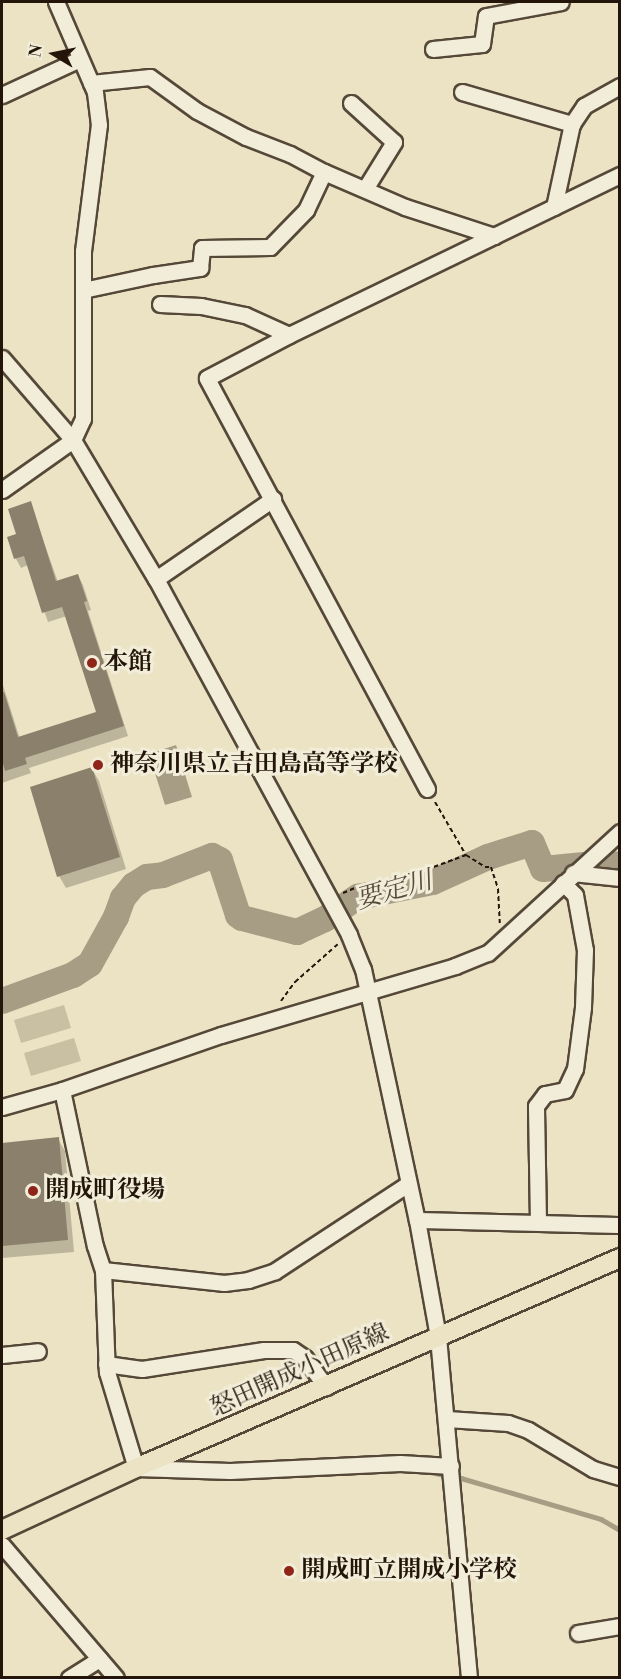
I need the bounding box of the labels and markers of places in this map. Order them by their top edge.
place label: 本館 [104,649,152,677]
marker: 本館 [85,656,99,670]
place label: 神奈川県立吉田島高等学校 [110,751,398,779]
marker: 神奈川県立吉田島高等学校 [91,758,105,772]
place label: 開成町役場 [45,1177,165,1205]
marker: 開成町役場 [26,1184,40,1198]
place label: 開成町立開成小学校 [301,1557,517,1585]
marker: 開成町立開成小学校 [282,1564,296,1578]

